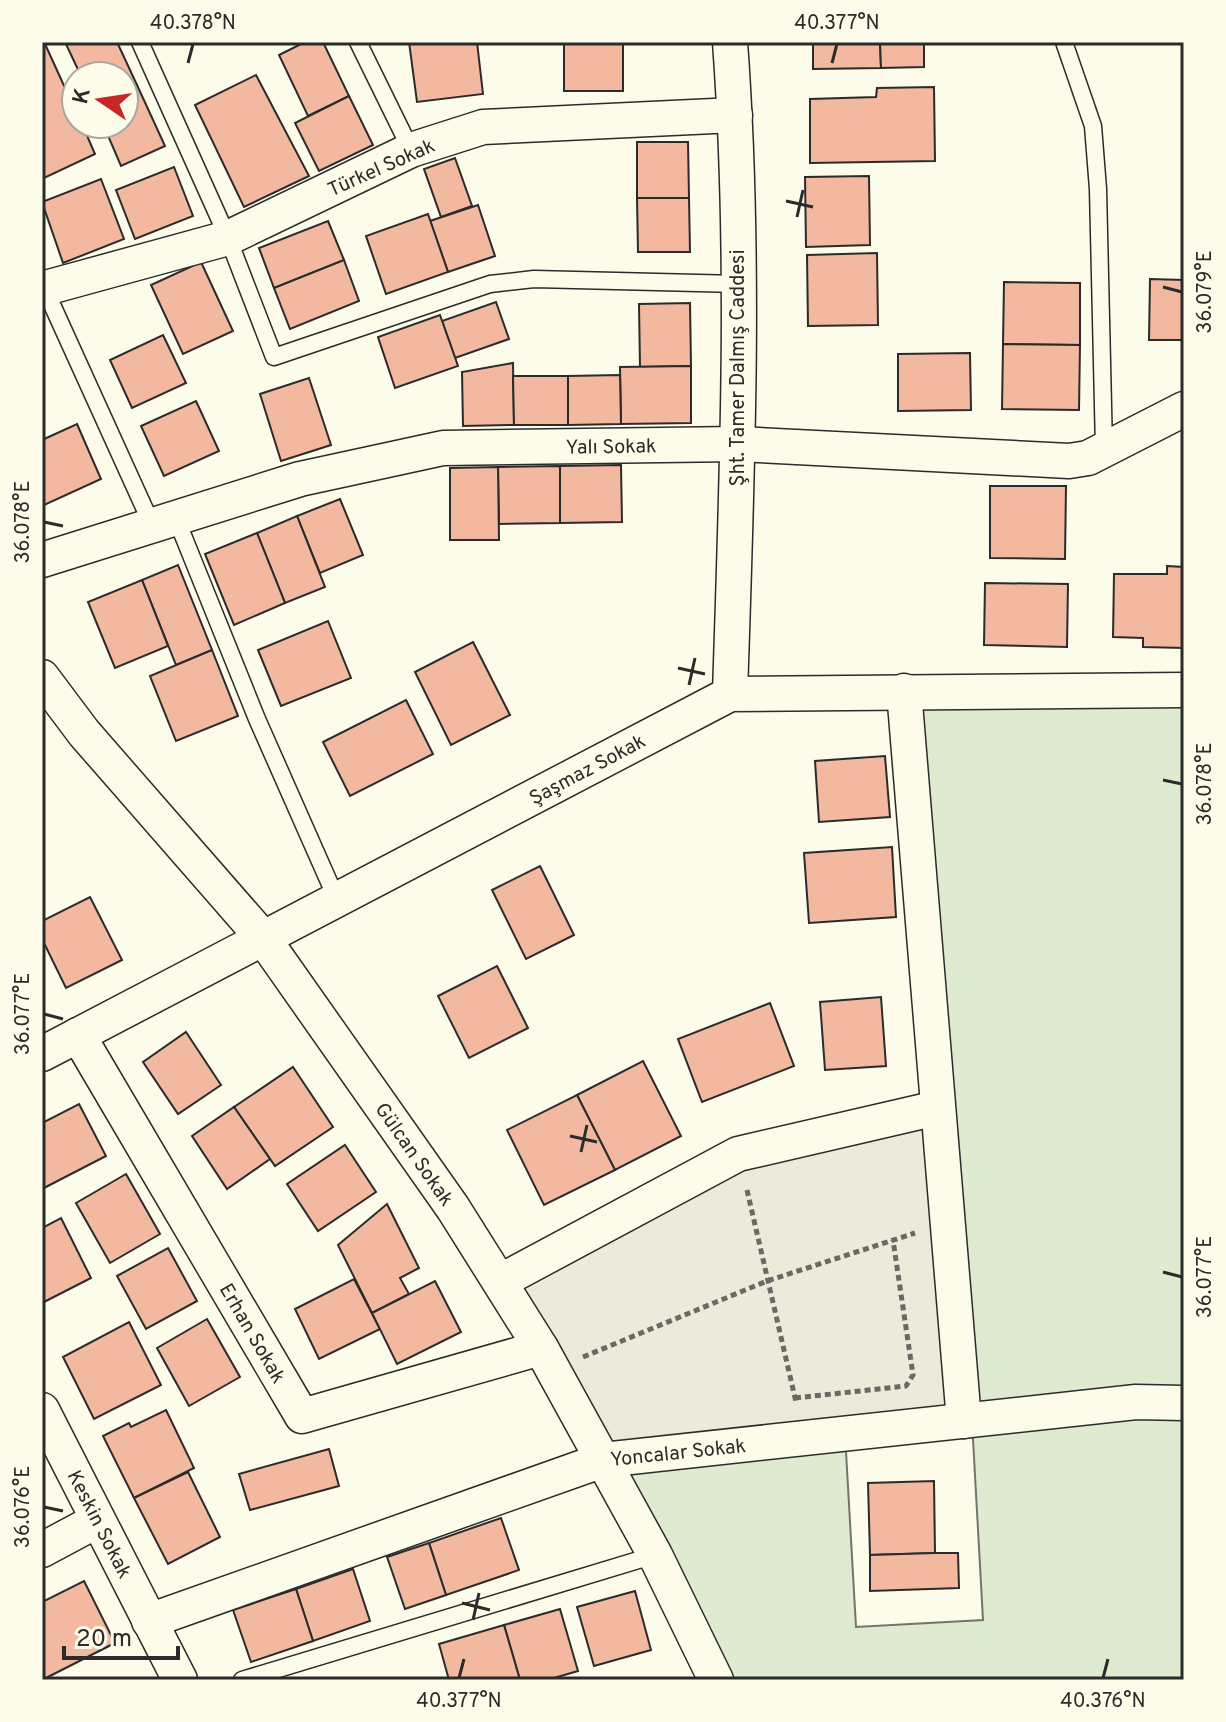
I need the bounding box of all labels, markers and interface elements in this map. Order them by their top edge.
text: 40.378°N [150,11,236,37]
text: 40.377°N [794,11,880,37]
north arrow [60,60,140,140]
text: K [68,85,98,107]
street label: Türkel Sokak [324,134,439,204]
street label: Şht. Tamer Dalmış Caddesi [726,250,752,486]
text: 36.079°E [1193,250,1219,334]
street label: Yalı Sokak [565,434,657,462]
text: 36.078°E [11,481,37,563]
street label: Şaşmaz Sokak [525,729,651,812]
text: 36.078°E [1193,743,1219,825]
text: 36.077°E [11,973,37,1055]
street label: Gülcan Sokak [368,1098,459,1212]
text: 36.077°E [1193,1236,1219,1318]
street label: Erhan Sokak [212,1279,290,1389]
street label: Yoncalar Sokak [609,1434,747,1474]
text: 36.076°E [11,1466,37,1548]
street label: Keskin Sokak [60,1466,137,1584]
scale bar [64,1610,178,1660]
text: 20 m [76,1625,132,1655]
text: 40.377°N [416,1689,502,1715]
text: 40.376°N [1060,1689,1146,1715]

